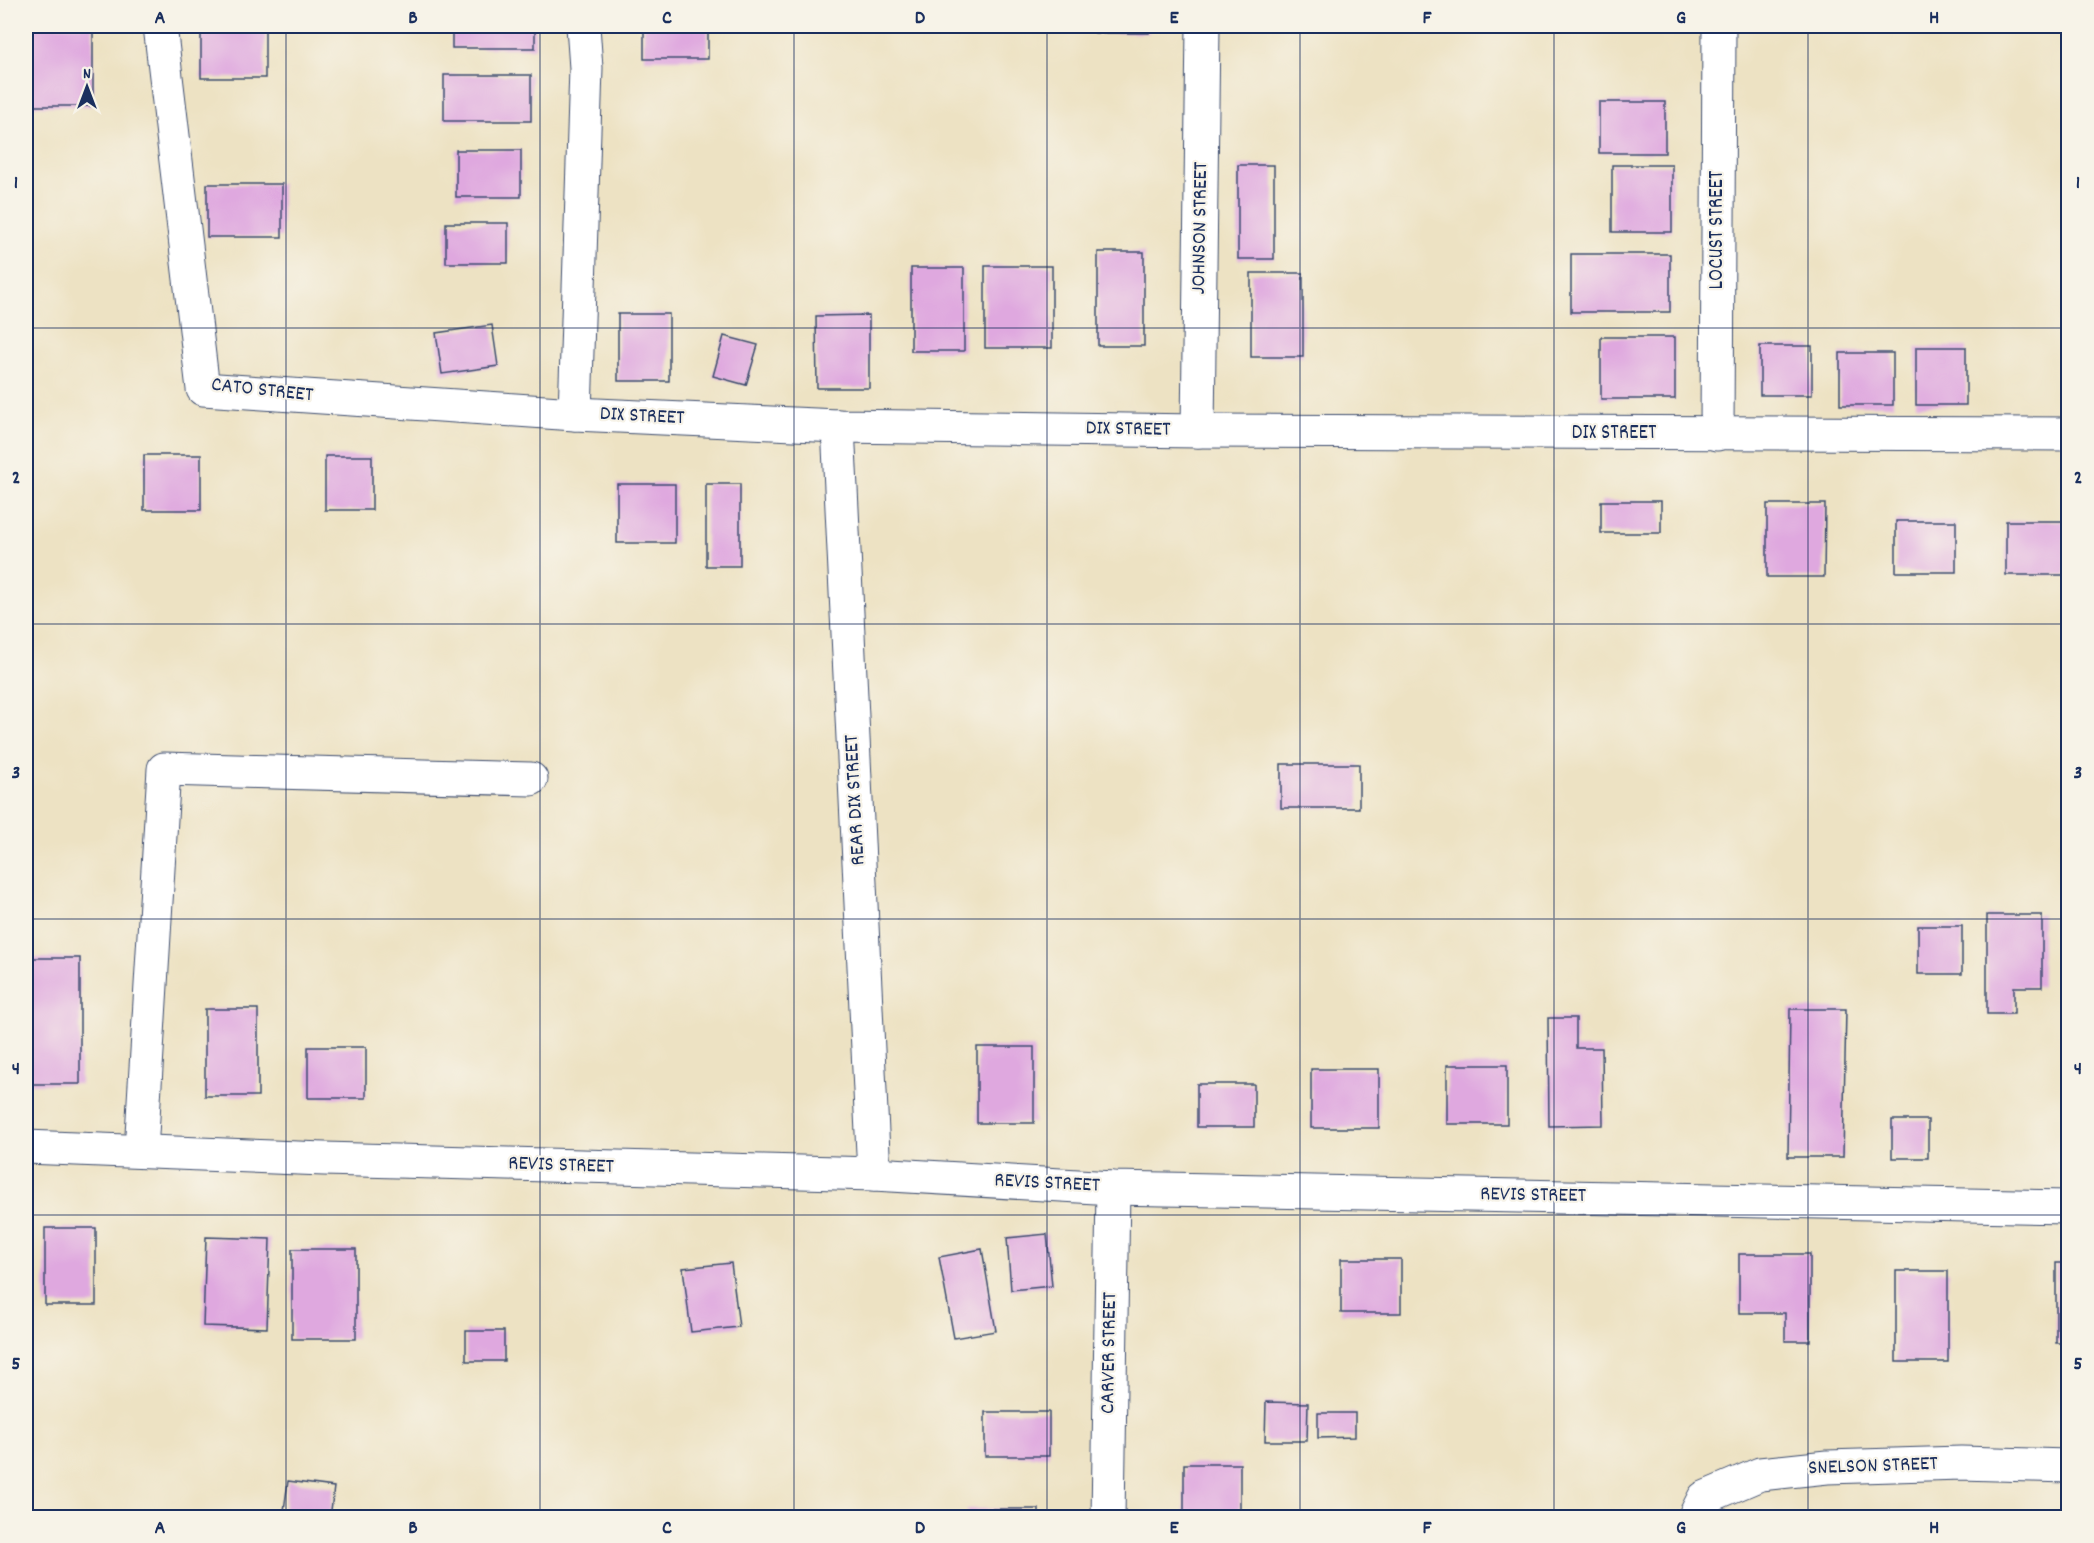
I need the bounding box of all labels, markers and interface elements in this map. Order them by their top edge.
text: A [155,5,166,33]
text: B [408,5,418,33]
text: C [662,5,672,33]
text: D [915,5,926,33]
text: E [1169,5,1179,33]
text: F [1423,5,1433,33]
text: G [1676,5,1686,33]
text: H [1929,5,1939,33]
north arrow [57,57,117,117]
text: N [83,63,91,86]
street label: JOHNSON STREET [1185,161,1217,295]
text: 1 [14,170,18,198]
street label: LOCUST STREET [1703,170,1733,289]
text: 1 [2076,170,2080,198]
street label: CATO STREET [209,371,315,411]
street label: DIX STREET [599,400,686,434]
street label: DIX STREET [1085,414,1171,446]
street label: DIX STREET [1572,419,1657,449]
text: 2 [12,465,20,493]
text: 2 [2074,465,2082,493]
street label: REAR DIX STREET [838,733,874,866]
text: 3 [12,760,20,788]
text: 3 [2074,760,2082,788]
text: 4 [12,1056,20,1084]
text: 4 [2074,1056,2082,1084]
street label: REVIS STREET [508,1149,615,1183]
street label: REVIS STREET [993,1166,1101,1202]
street label: REVIS STREET [1480,1180,1587,1212]
street label: CARVER STREET [1094,1291,1126,1414]
text: 5 [11,1351,21,1379]
text: 5 [2073,1351,2083,1379]
street label: SNELSON STREET [1808,1450,1939,1484]
text: A [155,1515,166,1543]
text: B [408,1515,418,1543]
text: C [662,1515,672,1543]
text: D [915,1515,926,1543]
text: E [1169,1515,1179,1543]
text: F [1423,1515,1433,1543]
text: G [1676,1515,1686,1543]
text: H [1929,1515,1939,1543]

